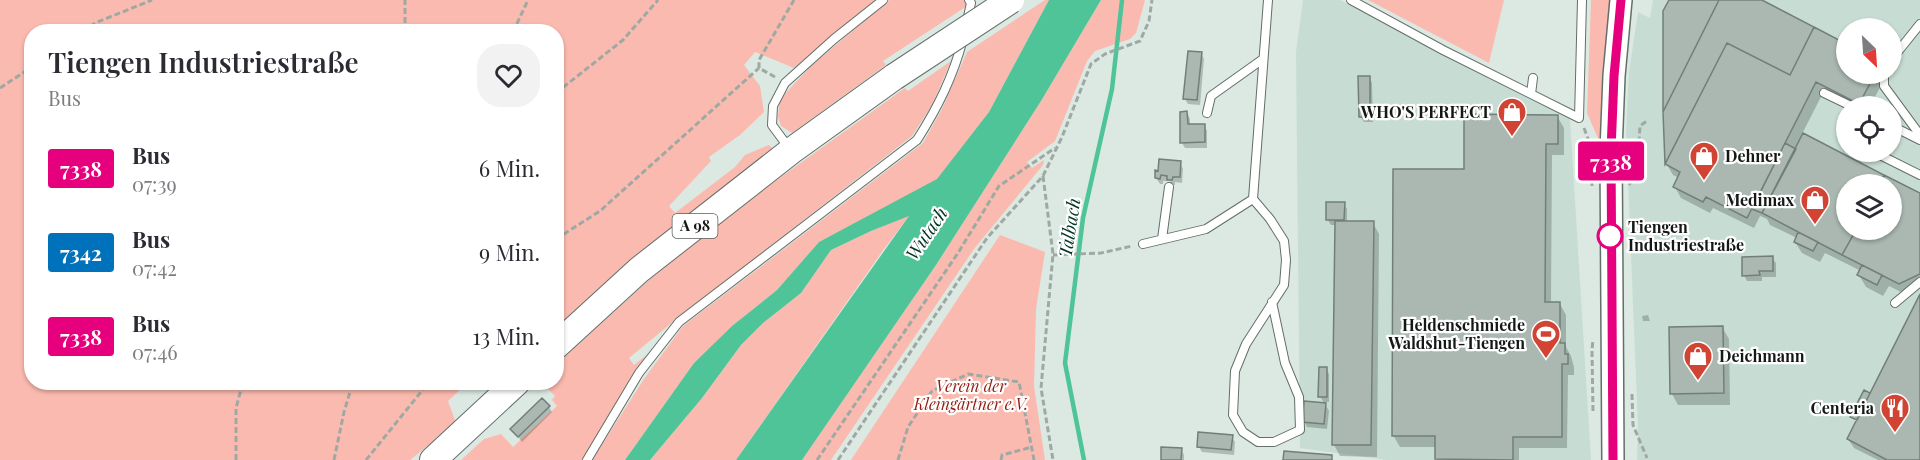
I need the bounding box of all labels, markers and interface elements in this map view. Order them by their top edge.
north arrow [1836,18,1902,84]
map controls [1836,18,1902,240]
text: Tiengen Industriestraße [48,43,359,80]
button: heart [477,44,540,107]
text: Bus [48,84,81,111]
shop icon: WHO'S PERFECT [1496,96,1528,138]
button: locate [1836,96,1902,162]
place label: WHO'S PERFECT [1360,101,1491,122]
text: Bus [132,140,170,170]
shop icon: Dehner [1688,140,1720,182]
line badge: 7338 [1569,142,1653,180]
place label: Dehner [1725,145,1781,166]
text: 7338 [1590,147,1632,175]
text: 6 Min. [479,153,540,183]
text: 7338 [60,154,102,182]
text: 07:39 [132,170,177,197]
button: layers [1836,174,1902,240]
shop icon: Medimax [1799,184,1831,226]
place label: Medimax [1725,189,1794,210]
water label: Talbach [1052,196,1086,259]
water label: Wutach [900,202,953,265]
road number: A 98 [672,214,718,238]
place label: Tiengen Industriestraße [1628,216,1744,255]
marker: Tiengen Industriestraße [1597,223,1623,249]
text: Bus [132,224,170,254]
text: 9 Min. [479,237,540,267]
text: 7342 [60,238,102,266]
text: 07:42 [132,254,177,281]
text: Bus [132,308,170,338]
place label: Heldenschmiede Waldshut-Tiengen [1387,314,1525,353]
sports icon: Heldenschmiede Waldshut-Tiengen [1530,318,1562,360]
text: 13 Min. [473,321,540,351]
text: 7338 [60,322,102,350]
text: 07:46 [132,338,178,365]
shop icon: Deichmann [1682,340,1714,382]
place label: Deichmann [1719,345,1805,366]
park label: Verein der Kleingärtner e.V. [913,375,1028,414]
restaurant icon: Centeria [1879,392,1911,434]
place label: Centeria [1811,397,1875,418]

